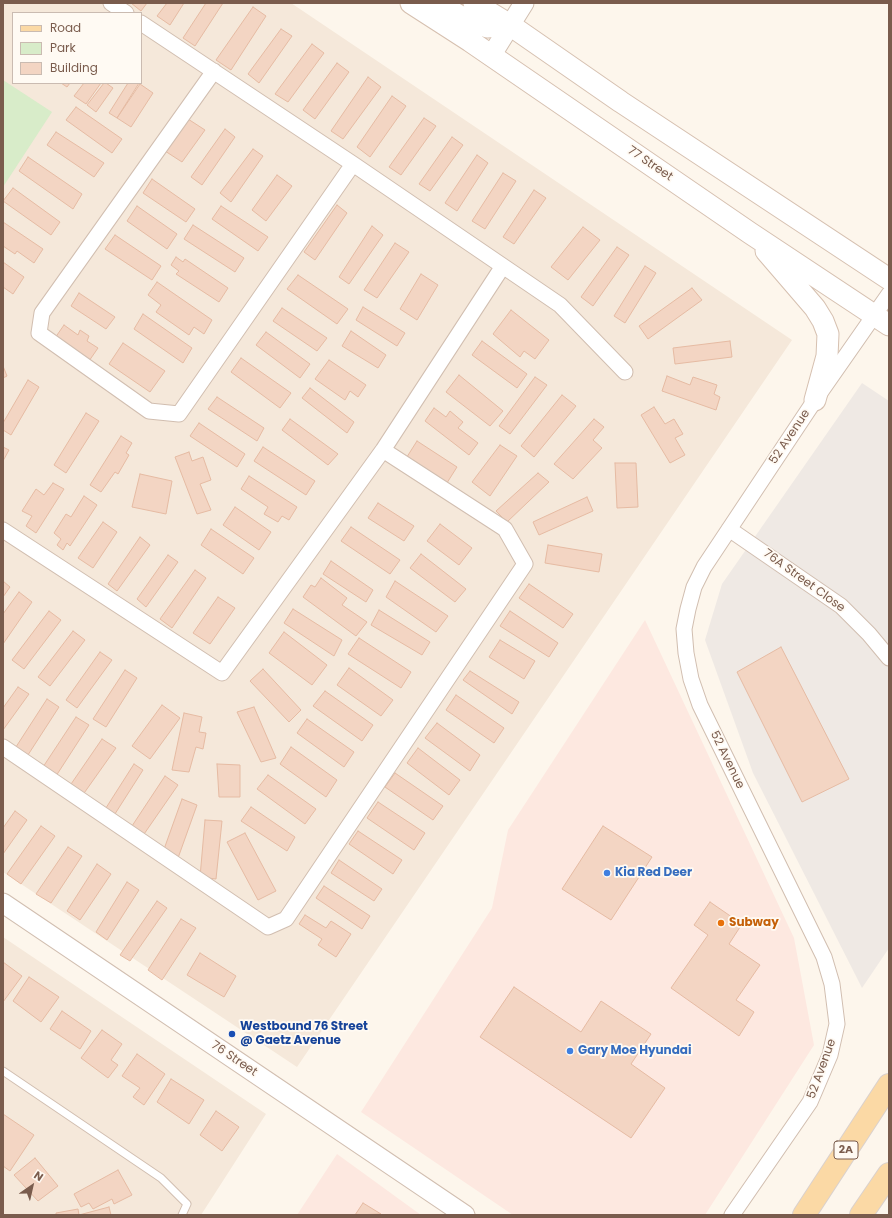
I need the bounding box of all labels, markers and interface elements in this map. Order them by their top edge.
legend [12,12,142,84]
text: Road [50,19,81,36]
text: Park [50,39,76,56]
text: Building [50,59,98,76]
street label: 77 Street [625,144,675,184]
street label: 52 Avenue [767,407,813,467]
street label: 76A Street Close [760,547,848,615]
street label: 52 Avenue [707,729,747,791]
place label: Kia Red Deer [615,866,692,880]
marker: Kia Red Deer [602,868,612,878]
place label: Subway [729,916,779,930]
marker: Subway [716,918,726,928]
place label: Westbound 76 Street @ Gaetz Avenue [240,1020,368,1048]
marker: Westbound 76 Street @ Gaetz Avenue [227,1029,237,1039]
street label: 52 Avenue [805,1037,839,1101]
street label: 76 Street [208,1038,260,1080]
place label: Gary Moe Hyundai [578,1044,692,1058]
marker: Gary Moe Hyundai [565,1046,575,1056]
road number: 2A [834,1141,858,1159]
north arrow [12,1166,52,1206]
text: N [31,1167,47,1185]

